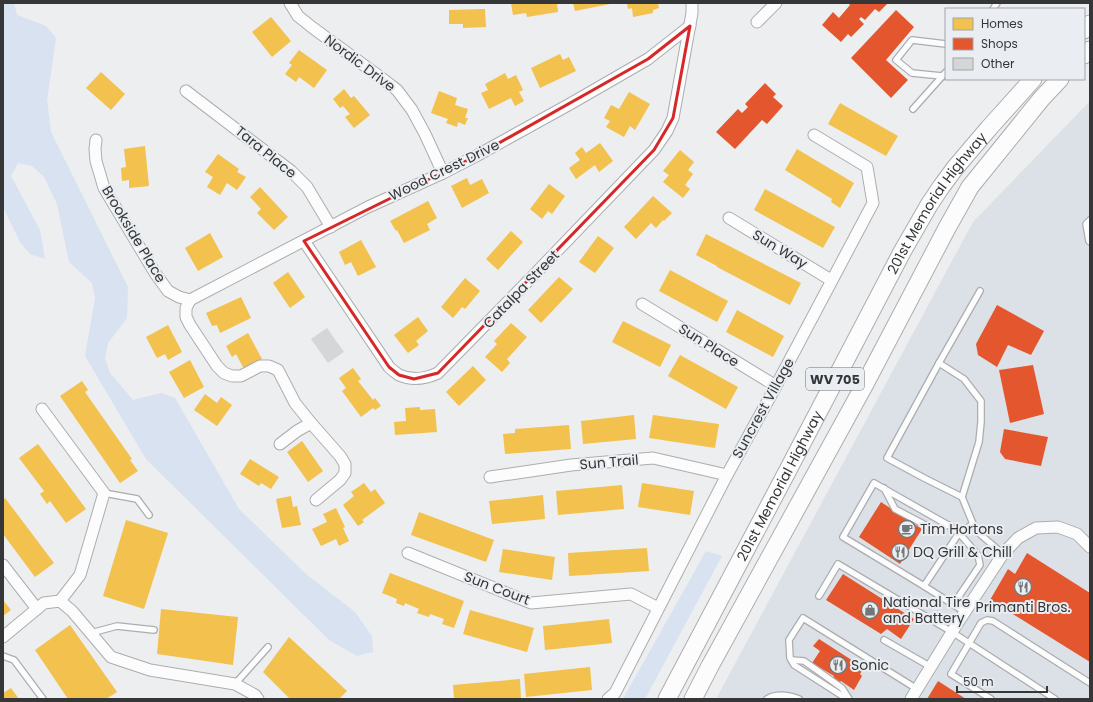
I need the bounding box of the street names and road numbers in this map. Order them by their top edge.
street label: Nordic Drive [320,30,400,97]
street label: Tara Place [231,121,301,183]
street label: 201st Memorial Highway [882,128,991,278]
street label: Wood Crest Drive [385,134,503,205]
street label: Brookside Place [97,182,171,286]
street label: Sun Way [749,225,811,273]
street label: Catalpa Street [478,245,564,333]
street label: Sun Place [675,318,743,372]
street label: Suncrest Village [727,354,799,462]
road number: WV 705 [806,368,864,390]
street label: 201st Memorial Highway [732,407,827,565]
street label: Sun Trail [579,449,639,475]
street label: Sun Court [461,566,533,610]

